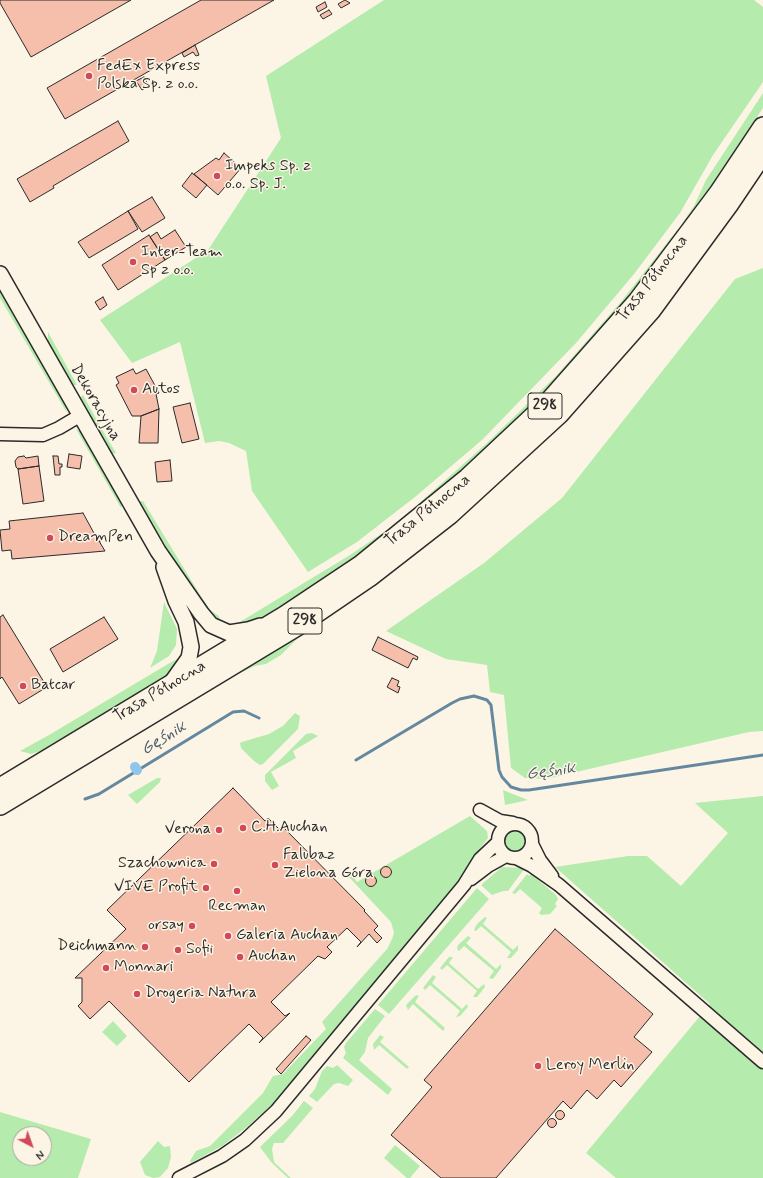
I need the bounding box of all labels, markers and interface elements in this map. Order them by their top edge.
place label: FedEx Express Polska Sp. z o.o. [97,57,200,95]
marker: FedEx Express Polska Sp. z o.o. [84,71,94,81]
place label: Impeks Sp. z o.o. Sp. J. [225,157,311,195]
marker: Impeks Sp. z o.o. Sp. J. [212,171,222,181]
street label: Trasa Północna [613,232,693,326]
place label: Inter-Team Sp z o.o. [141,243,223,281]
marker: Inter-Team Sp z o.o. [128,257,138,267]
street label: Dekoracyjna [65,361,125,445]
place label: Autos [142,380,180,400]
marker: Autos [129,385,139,395]
road number: 298 [528,393,562,419]
street label: Trasa Północna [381,471,475,551]
place label: DreamPen [58,528,133,548]
marker: DreamPen [45,533,55,543]
road number: 298 [288,608,322,634]
street label: Trasa Północna [110,657,210,727]
place label: Batcar [31,676,76,696]
marker: Batcar [18,681,28,691]
water label: Gęśnik [138,717,190,761]
water label: Gęśnik [525,758,577,786]
place label: C.H.Auchan [251,818,327,838]
place label: Verona [165,820,211,840]
marker: C.H.Auchan [238,823,248,833]
marker: Verona [214,825,224,835]
place label: Falubaz Zielona Góra [283,846,373,884]
place label: Szachownica [118,854,206,874]
marker: Szachownica [209,859,219,869]
marker: Falubaz Zielona Góra [270,860,280,870]
place label: VIVE Profit [114,878,198,898]
marker: VIVE Profit [201,883,211,893]
marker: Recman [232,886,242,896]
place label: Recman [208,897,266,917]
place label: orsay [148,916,184,936]
marker: orsay [187,921,197,931]
place label: Galeria Auchan [236,926,338,946]
marker: Galeria Auchan [223,931,233,941]
place label: Deichmann [57,937,137,957]
place label: Sofii [186,940,213,960]
marker: Deichmann [140,942,150,952]
marker: Sofii [173,945,183,955]
place label: Auchan [248,947,296,967]
marker: Auchan [235,952,245,962]
place label: Monnari [114,958,173,978]
marker: Monnari [101,963,111,973]
place label: Drogeria Natura [145,984,257,1004]
marker: Drogeria Natura [132,989,142,999]
place label: Leroy Merlin [546,1056,634,1076]
marker: Leroy Merlin [533,1061,543,1071]
north arrow [12,1126,52,1166]
text: N [32,1147,47,1162]

